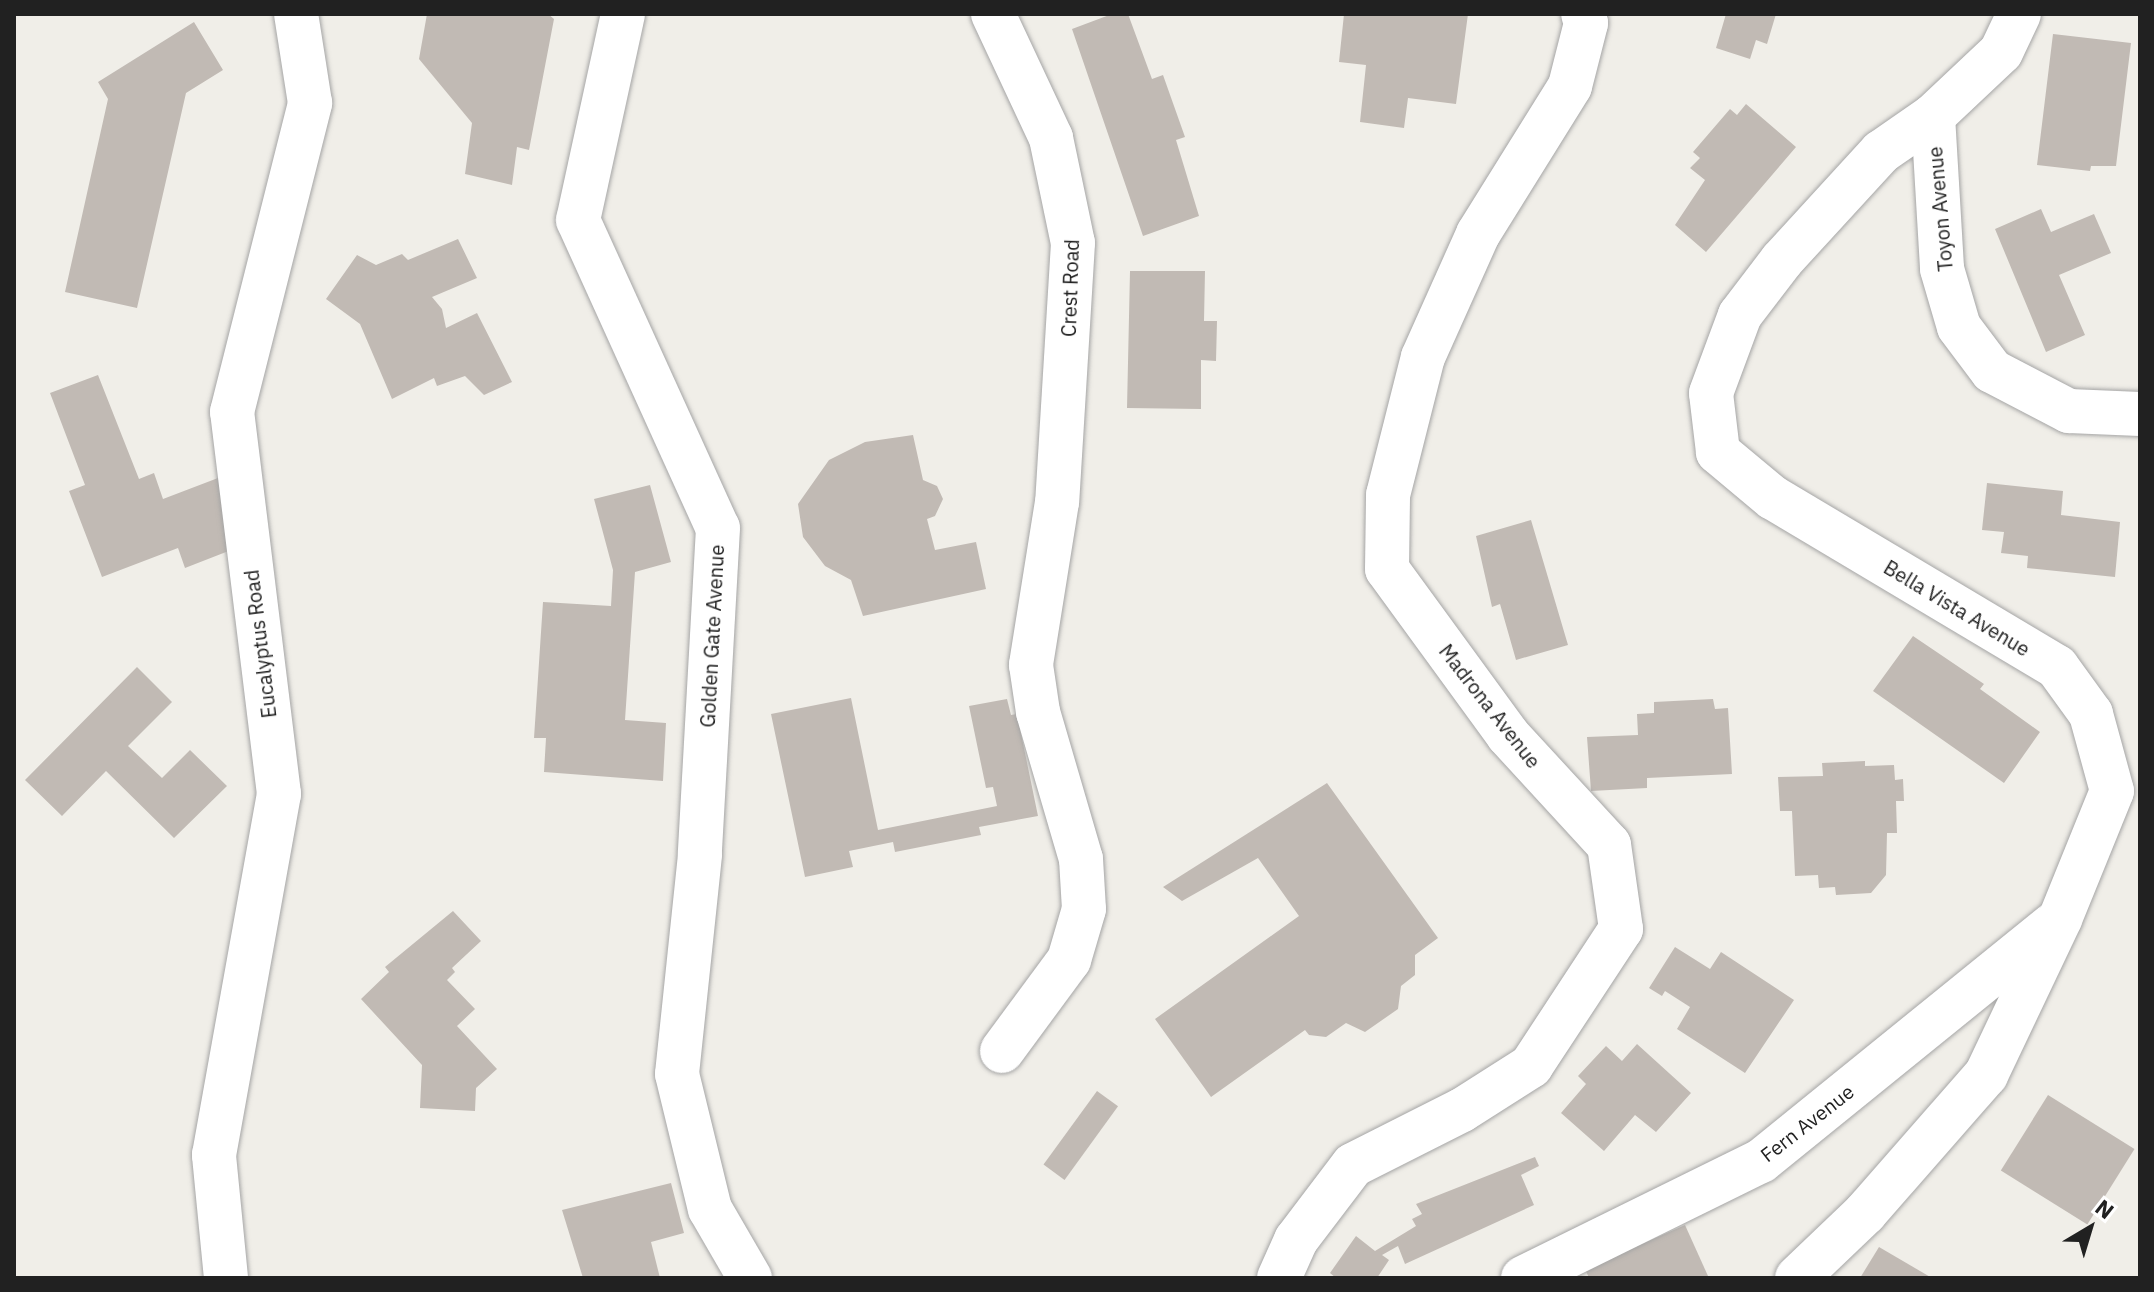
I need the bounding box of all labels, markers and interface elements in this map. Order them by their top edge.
street label: Toyon Avenue [1923,146,1957,272]
street label: Crest Road [1056,239,1084,337]
street label: Golden Gate Avenue [695,544,729,728]
street label: Bella Vista Avenue [1880,555,2034,661]
street label: Eucalyptus Road [239,568,281,720]
street label: Madrona Avenue [1434,639,1546,773]
street label: Fern Avenue [1756,1079,1858,1167]
north arrow [2050,1188,2130,1268]
text: N [2090,1192,2120,1225]

